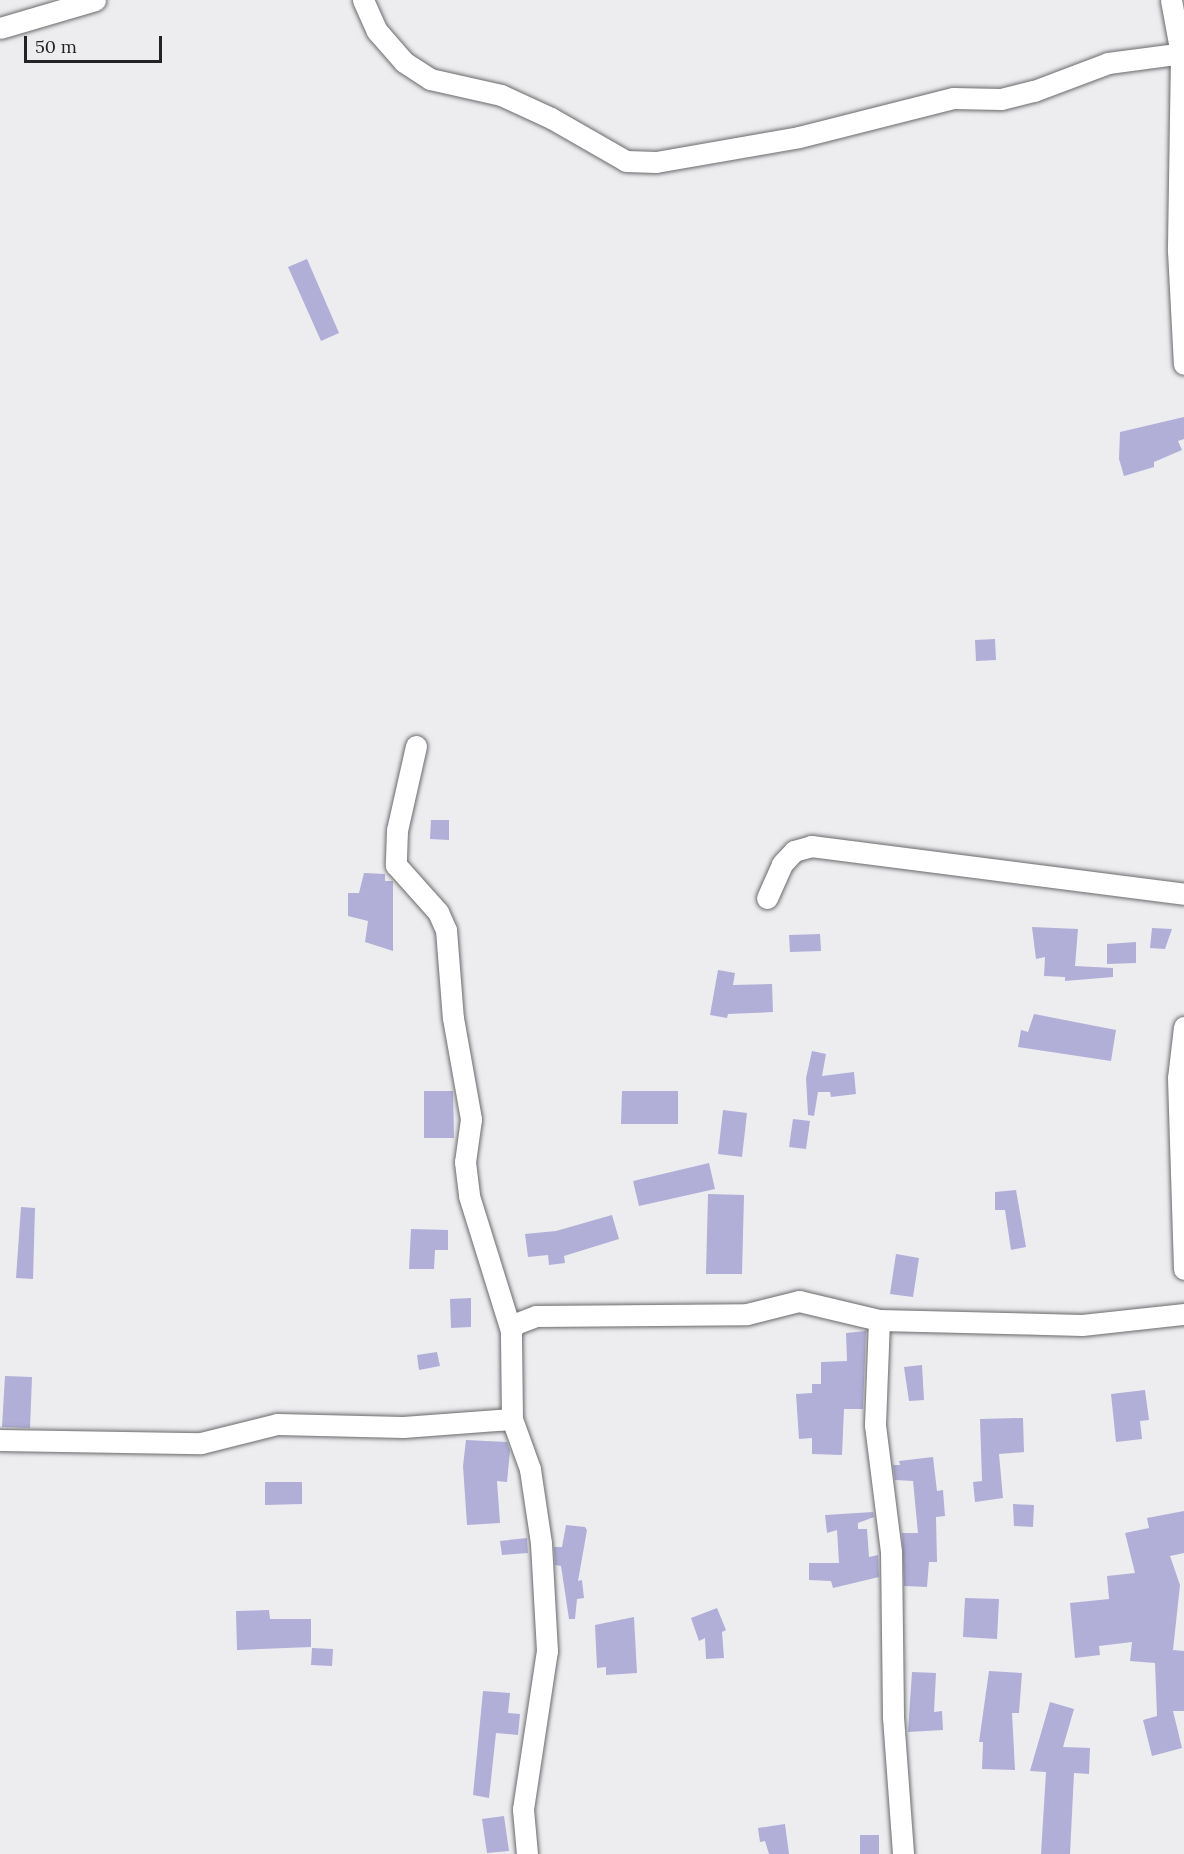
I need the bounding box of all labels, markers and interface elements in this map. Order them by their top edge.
scale bar [27,24,165,62]
text: 50 m [35,35,77,58]

